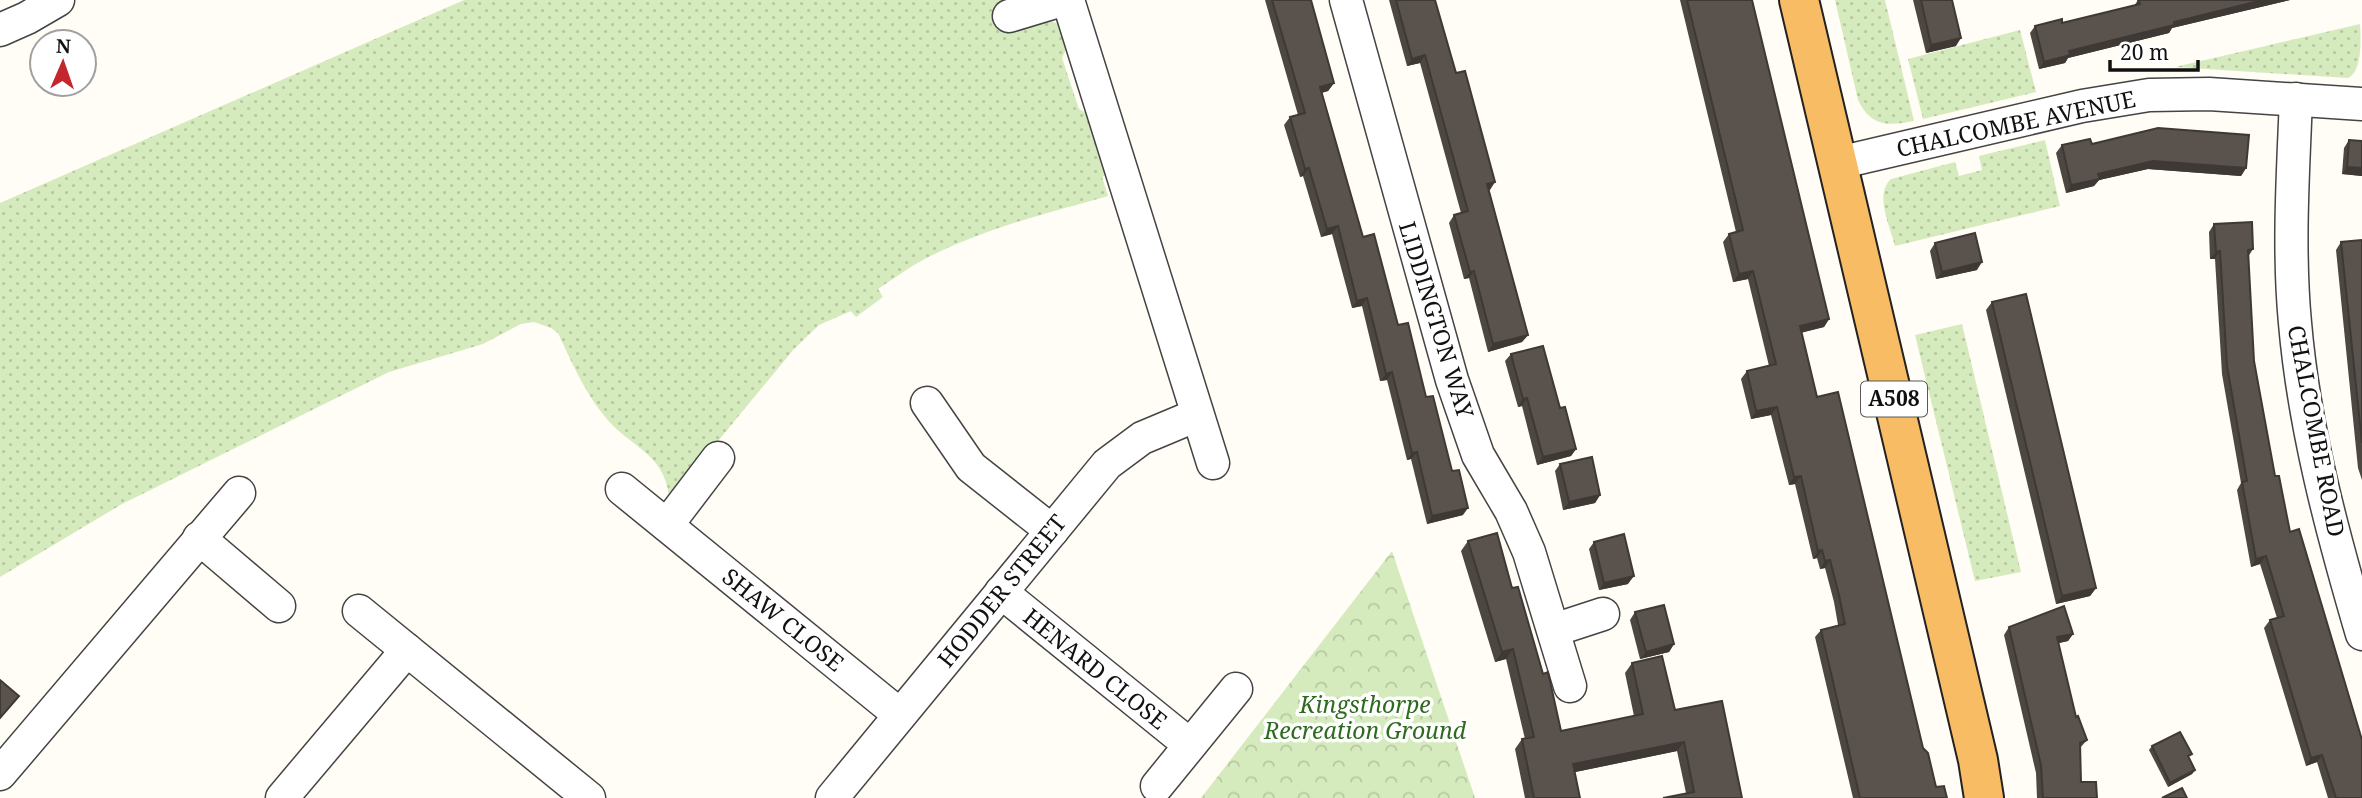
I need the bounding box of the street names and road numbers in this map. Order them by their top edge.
street label: CHALCOMBE AVENUE [1893,82,2138,164]
street label: LIDDINGTON WAY [1392,218,1482,422]
street label: CHALCOMBE ROAD [2281,322,2353,539]
road number: A508 [1861,382,1927,416]
street label: HODDER STREET [930,507,1073,674]
street label: SHAW CLOSE [716,560,851,678]
street label: HENARD CLOSE [1017,600,1174,736]

